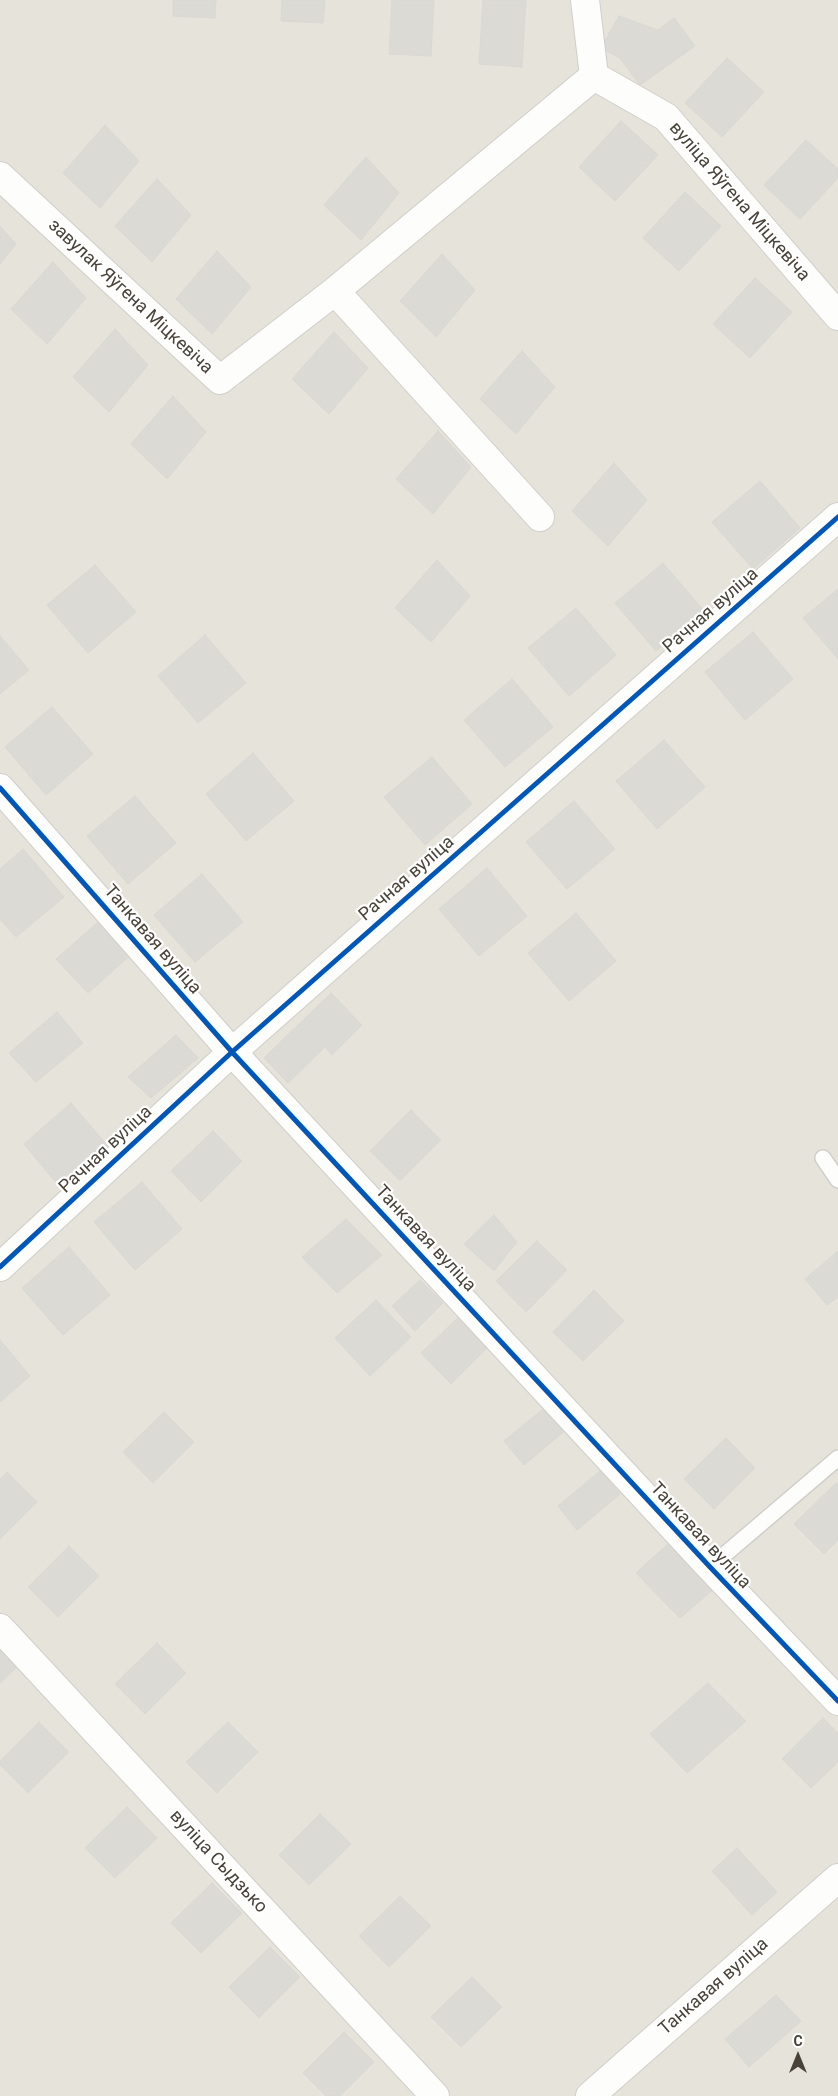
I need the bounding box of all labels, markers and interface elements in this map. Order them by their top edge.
street label: вуліца Яўгена Міцкевіча [664,118,814,286]
street label: завулак Яўгена Міцкевіча [43,215,217,379]
street label: Рачная вуліца [659,564,763,658]
street label: Рачная вуліца [355,832,459,926]
street label: Танкавая вуліца [99,881,205,999]
street label: Рачная вуліца [55,1102,157,1198]
street label: Танкавая вуліца [370,1181,480,1297]
street label: Танкавая вуліца [645,1478,755,1594]
street label: вуліца Сыдзько [165,1806,271,1918]
street label: Танкавая вуліца [655,1934,773,2040]
north arrow [773,2031,823,2081]
text: С [793,2033,803,2049]

